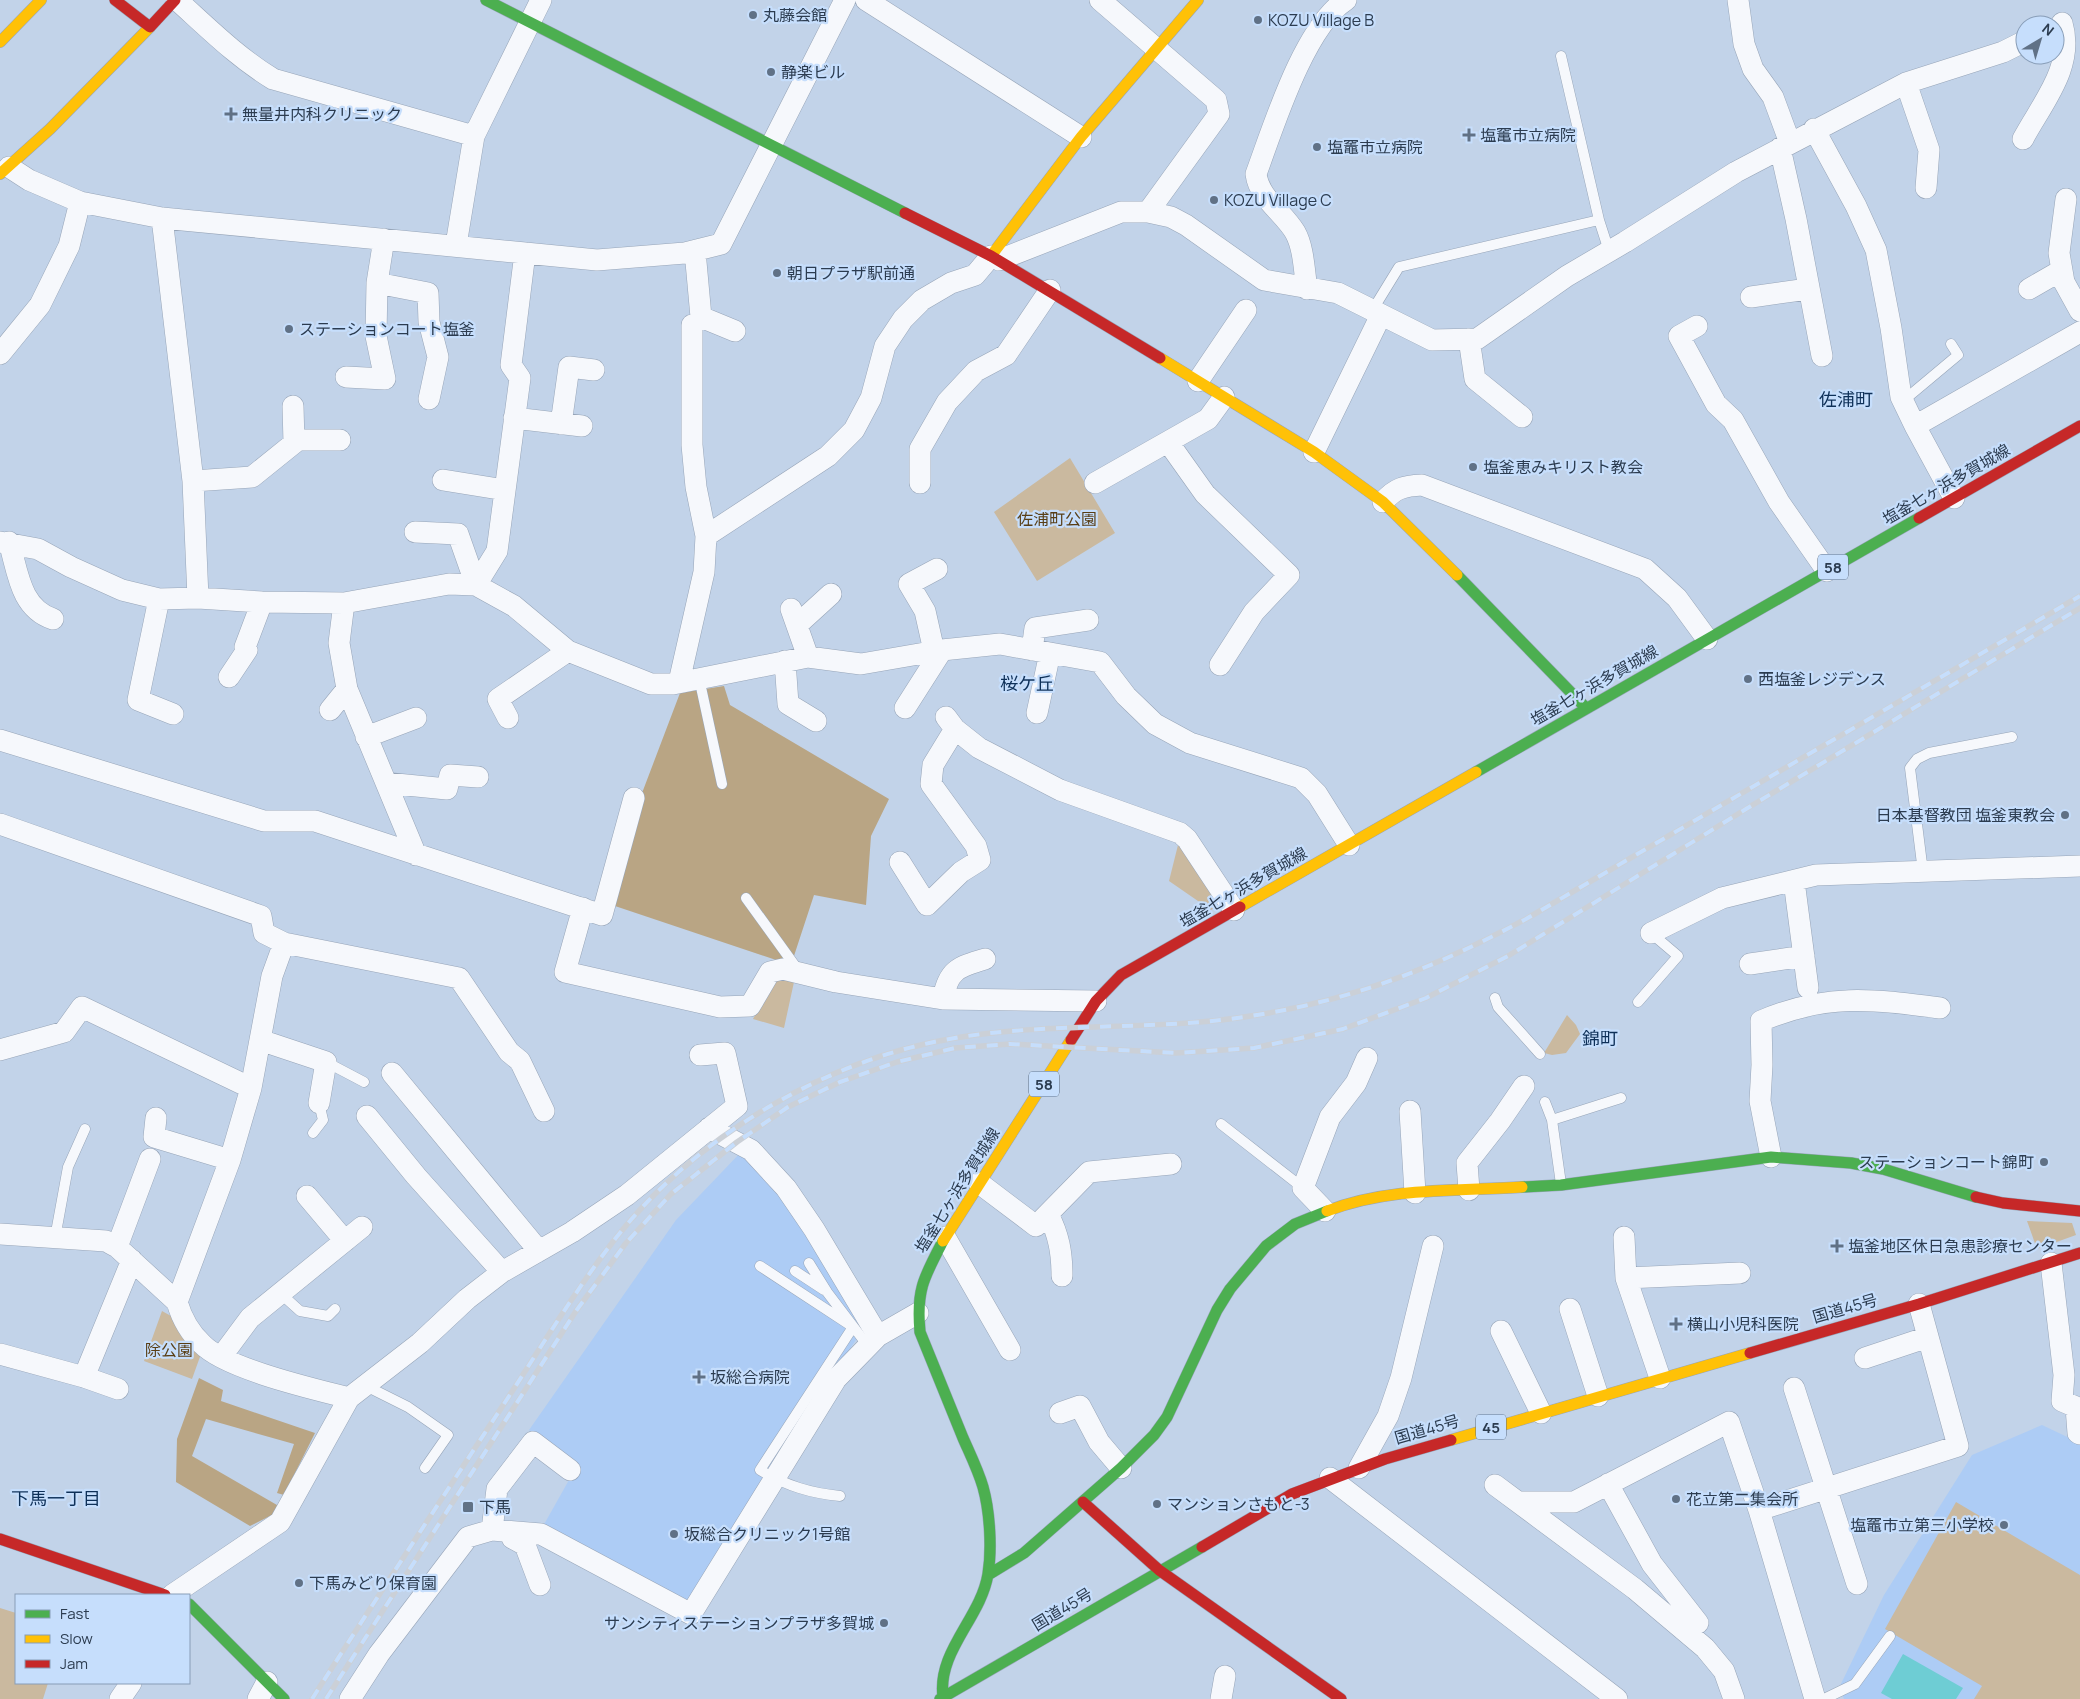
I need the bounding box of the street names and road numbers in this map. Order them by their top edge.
street label: 塩釜七ヶ浜多賀城線 [1878,438,2014,530]
road number: 58 [1818,554,1848,580]
street label: 塩釜七ヶ浜多賀城線 [1526,639,1662,731]
street label: 塩釜七ヶ浜多賀城線 [1175,841,1311,933]
road number: 58 [1029,1072,1059,1096]
street label: 塩釜七ヶ浜多賀城線 [910,1123,1004,1257]
street label: 国道45号 [1810,1288,1880,1328]
street label: 国道45号 [1392,1409,1462,1449]
road number: 45 [1476,1414,1506,1440]
street label: 国道45号 [1028,1582,1096,1636]

